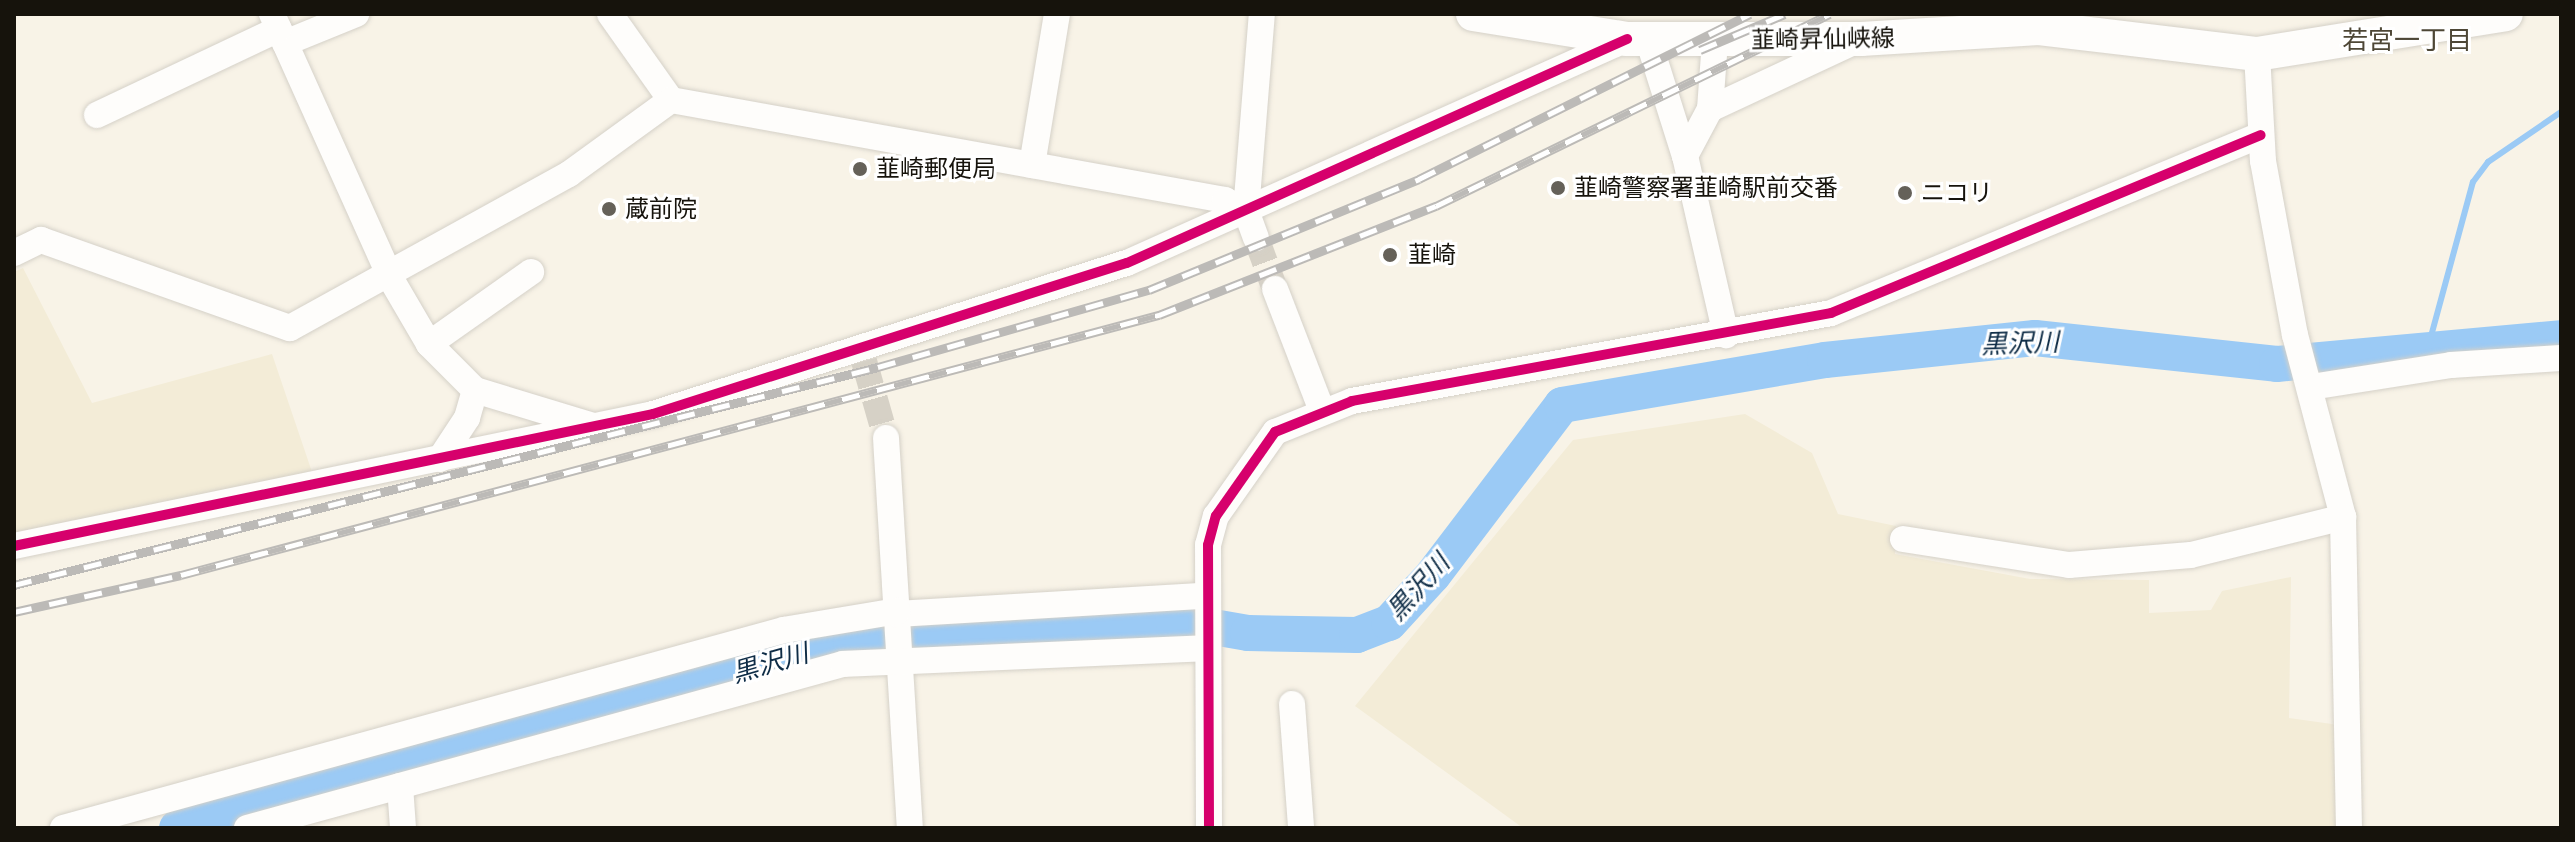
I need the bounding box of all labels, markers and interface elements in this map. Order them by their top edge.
street label: 韮崎昇仙峡線 [1751,23,1895,55]
district label: 若宮一丁目 [2342,24,2472,56]
place label: 韮崎郵便局 [876,155,996,183]
marker: 韮崎郵便局 [851,160,869,178]
place label: 韮崎警察署韮崎駅前交番 [1574,174,1838,202]
marker: 韮崎警察署韮崎駅前交番 [1549,179,1567,197]
place label: ニコリ [1921,179,1993,207]
marker: ニコリ [1896,184,1914,202]
place label: 蔵前院 [625,195,697,223]
marker: 蔵前院 [600,200,618,218]
place label: 韮崎 [1408,241,1456,269]
marker: 韮崎 [1379,244,1401,266]
water label: 黒沢川 [1980,326,2060,360]
water label: 黒沢川 [1380,548,1456,626]
water label: 黒沢川 [728,637,812,689]

